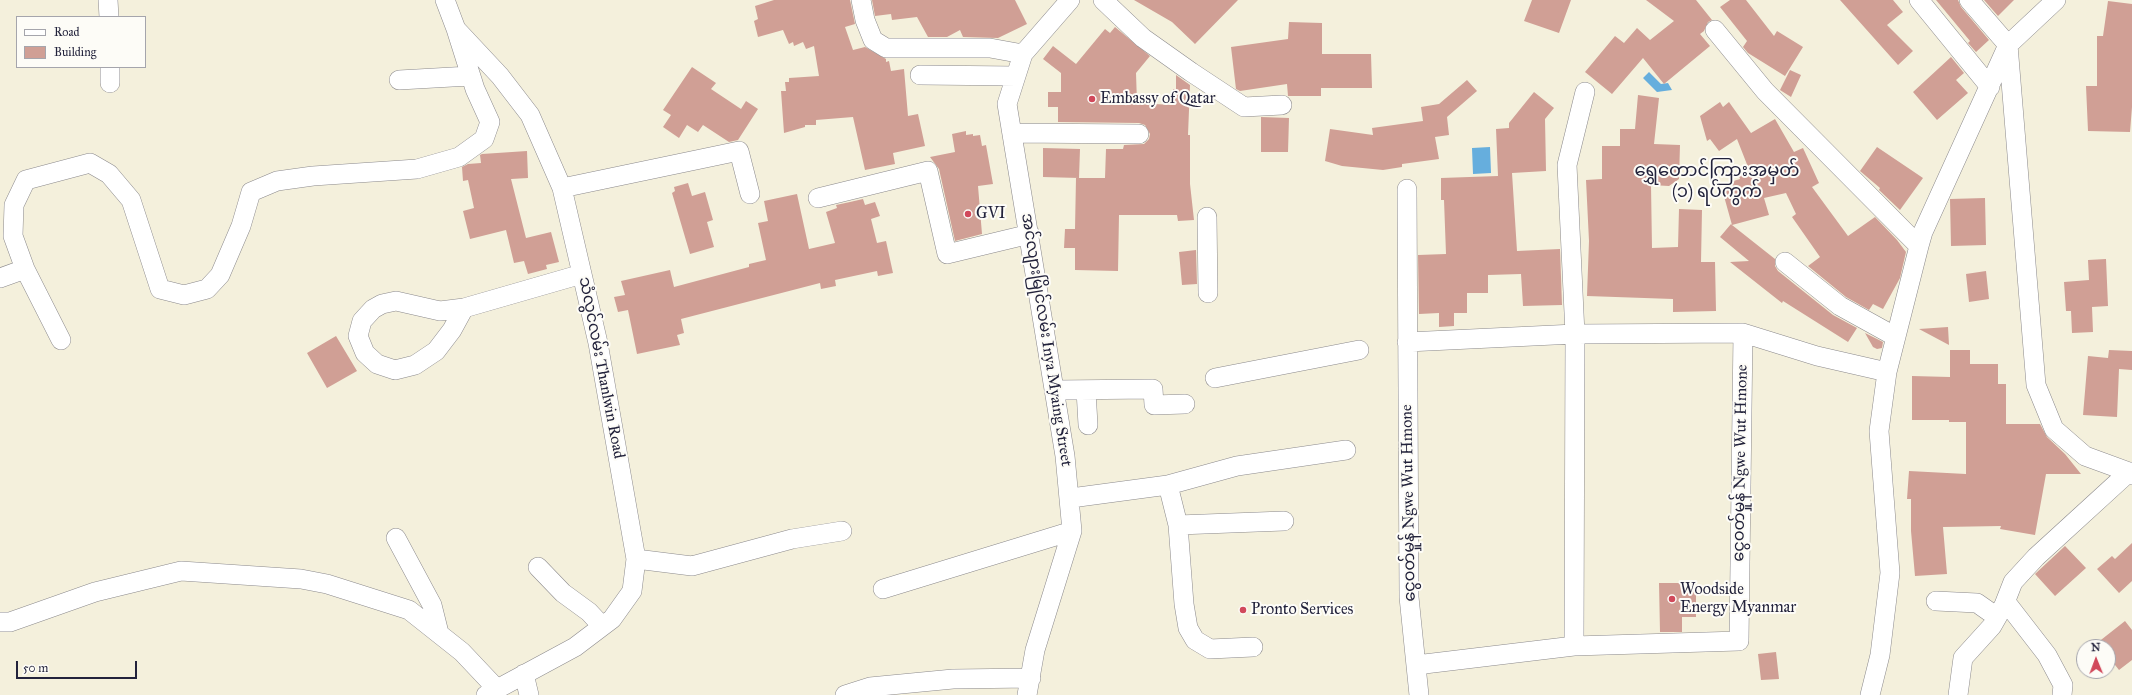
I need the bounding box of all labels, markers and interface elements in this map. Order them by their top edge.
legend [16,16,146,68]
text: Road [54,25,80,39]
text: Building [54,45,96,59]
place label: Embassy of Qatar [1100,89,1215,109]
marker: Embassy of Qatar [1087,94,1097,104]
district label: ရွှေတောင်ကြားအမှတ် (၁) ရပ်ကွက် [1634,161,1800,204]
place label: GVI [976,204,1006,224]
marker: GVI [963,209,973,219]
street label: အင်လျားမြိုင်လမ်း Inya Myaing Street [1016,212,1076,468]
street label: သံလွင်လမ်း Thanlwin Road [574,275,628,461]
street label: ငွေဝတ်မှုန် Ngwe Wut Hmone [1730,364,1752,562]
street label: ငွေဝတ်မှုန် Ngwe Wut Hmone [1398,404,1420,602]
place label: Woodside Energy Myanmar [1680,580,1796,618]
marker: Woodside Energy Myanmar [1667,594,1677,604]
place label: Pronto Services [1251,600,1353,620]
marker: Pronto Services [1238,605,1248,615]
north arrow [2076,639,2116,679]
text: N [2091,641,2101,654]
scale bar [18,653,139,679]
text: 50 m [23,661,48,675]

